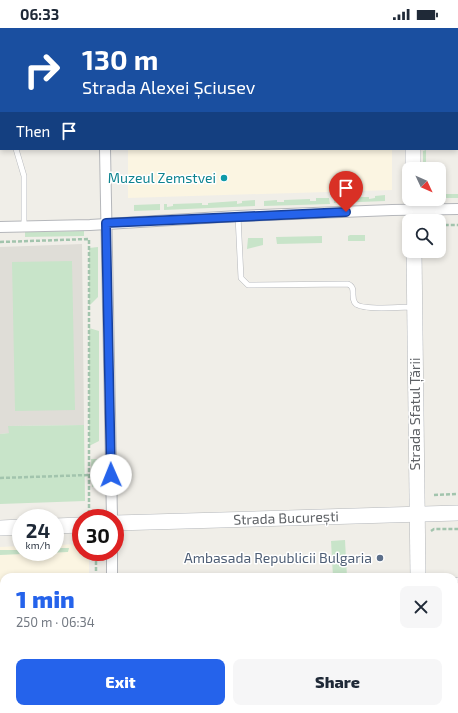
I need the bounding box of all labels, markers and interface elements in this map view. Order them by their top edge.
text: 06:33 [20,5,59,23]
text: 130 m [82,42,158,76]
icon: right [16,44,68,96]
text: Strada Alexei Șciusev [82,76,255,98]
icon: arrive [58,120,80,142]
text: Then [16,122,50,140]
north arrow [402,162,446,206]
map controls [402,162,446,258]
place label: Muzeul Zemstvei [108,169,216,186]
pin [329,171,363,212]
marker: Muzeul Zemstvei [219,173,229,183]
icon: arrive [335,177,357,199]
button: search [402,214,446,258]
street label: Strada Sfatul Țării [406,358,424,471]
position arrow [90,454,132,496]
street label: Strada București [233,507,339,529]
speed limit sign: 30 [72,509,124,561]
text: 24 [26,518,50,542]
text: km/h [26,539,50,551]
place label: Ambasada Republicii Bulgaria [184,549,372,566]
marker: Ambasada Republicii Bulgaria [375,553,385,563]
text: 1 min [16,584,75,613]
button: close [400,586,442,628]
text: 250 m · 06:34 [16,614,95,630]
button: Exit [16,659,225,705]
button: Share [233,659,442,705]

